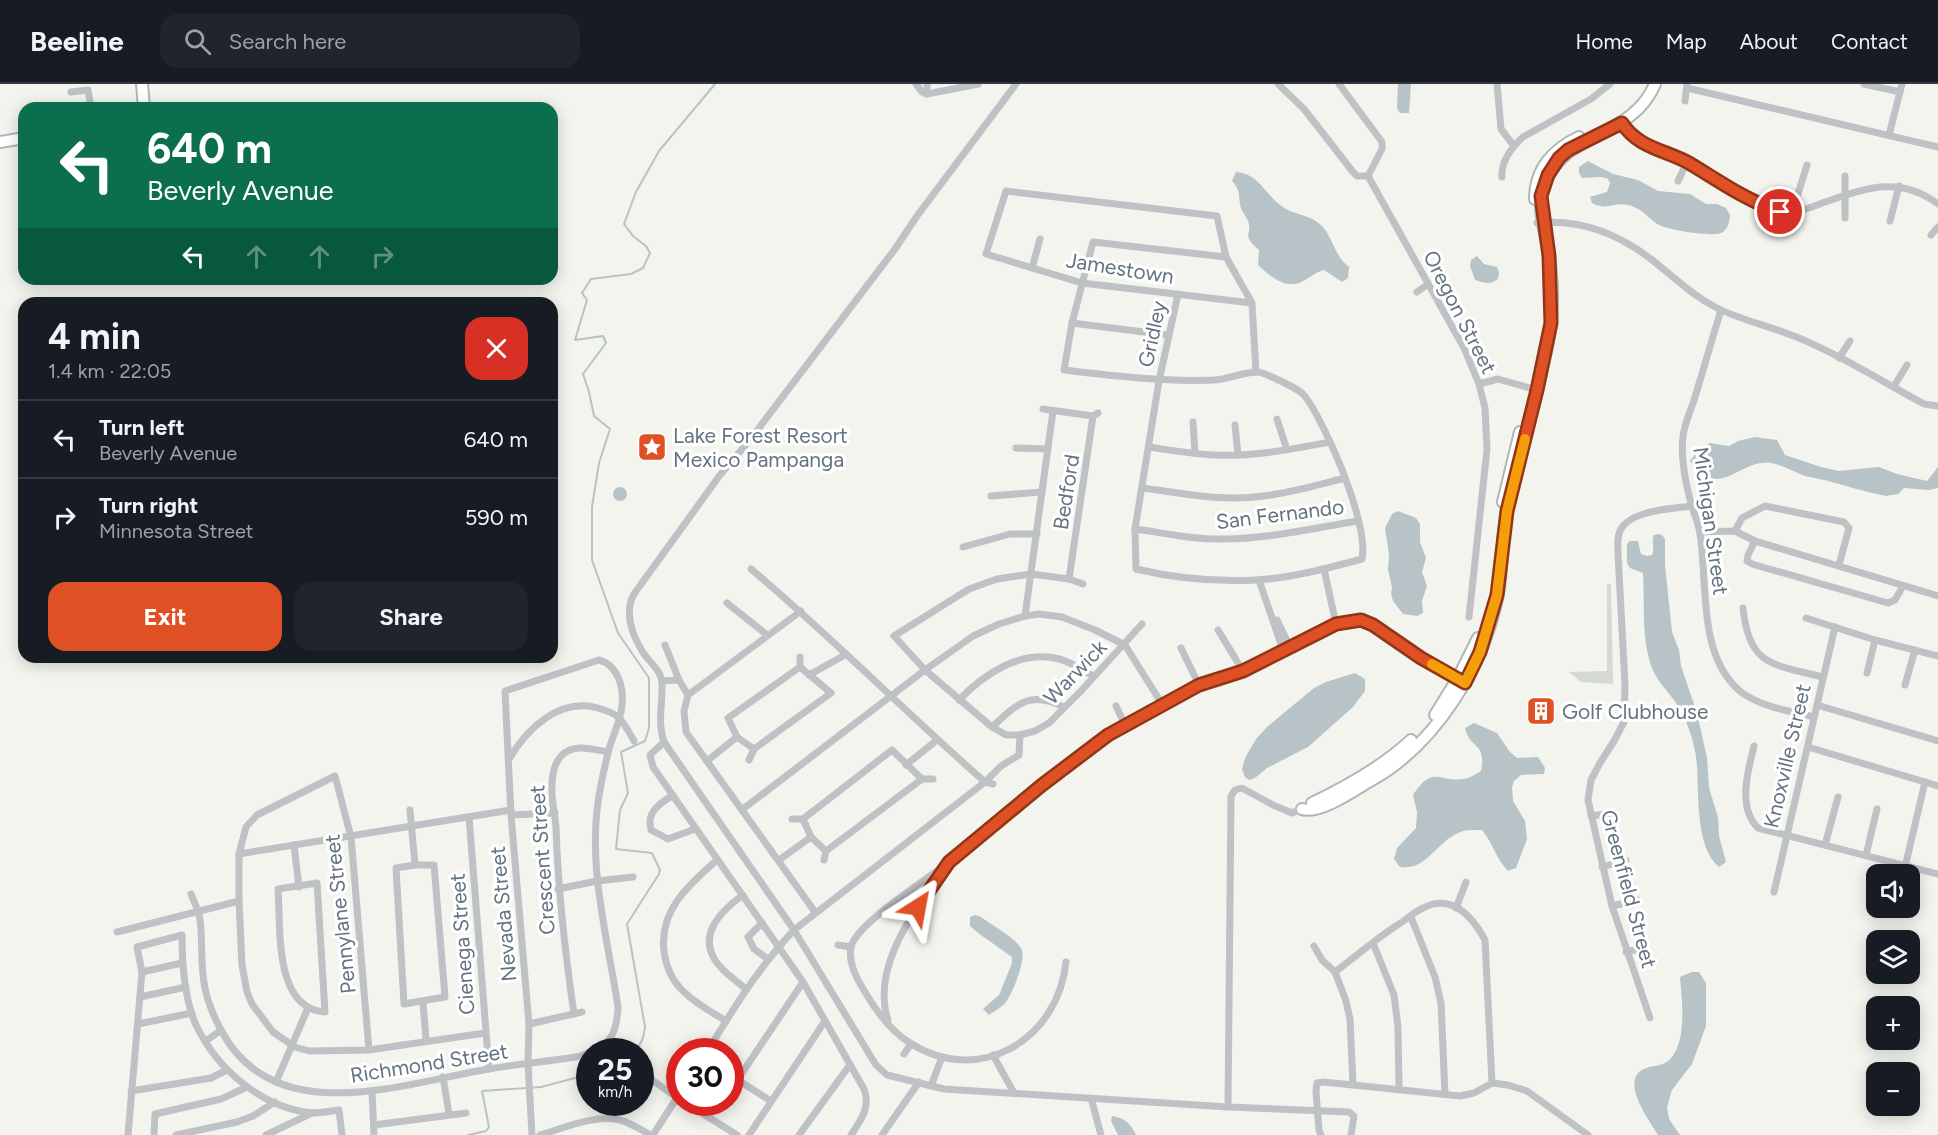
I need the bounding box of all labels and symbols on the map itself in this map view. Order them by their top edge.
pin [1754,186,1805,237]
street label: Oregon Street [1418,246,1502,378]
street label: Jamestown [1064,247,1176,289]
street label: Gridley [1133,299,1171,369]
place label: Lake Forest Resort Mexico Pampanga [673,423,848,472]
place icon: Lake Forest Resort Mexico Pampanga [636,431,668,463]
street label: Michigan Street [1688,445,1734,597]
street label: Bedford [1048,453,1084,531]
street label: San Fernando [1214,494,1346,534]
street label: Warwick [1038,634,1112,709]
street label: Knoxville Street [1758,682,1816,830]
building icon: Golf Clubhouse [1525,695,1557,727]
place label: Golf Clubhouse [1562,699,1708,724]
street label: Crescent Street [524,784,560,936]
street label: Greenfield Street [1596,807,1662,971]
street label: Pennylane Street [319,833,361,995]
street label: Nevada Street [485,845,521,983]
street label: Cienega Street [445,872,479,1016]
position arrow [886,875,950,939]
street label: Richmond Street [348,1038,510,1088]
speed limit sign: 30 [666,1038,744,1116]

